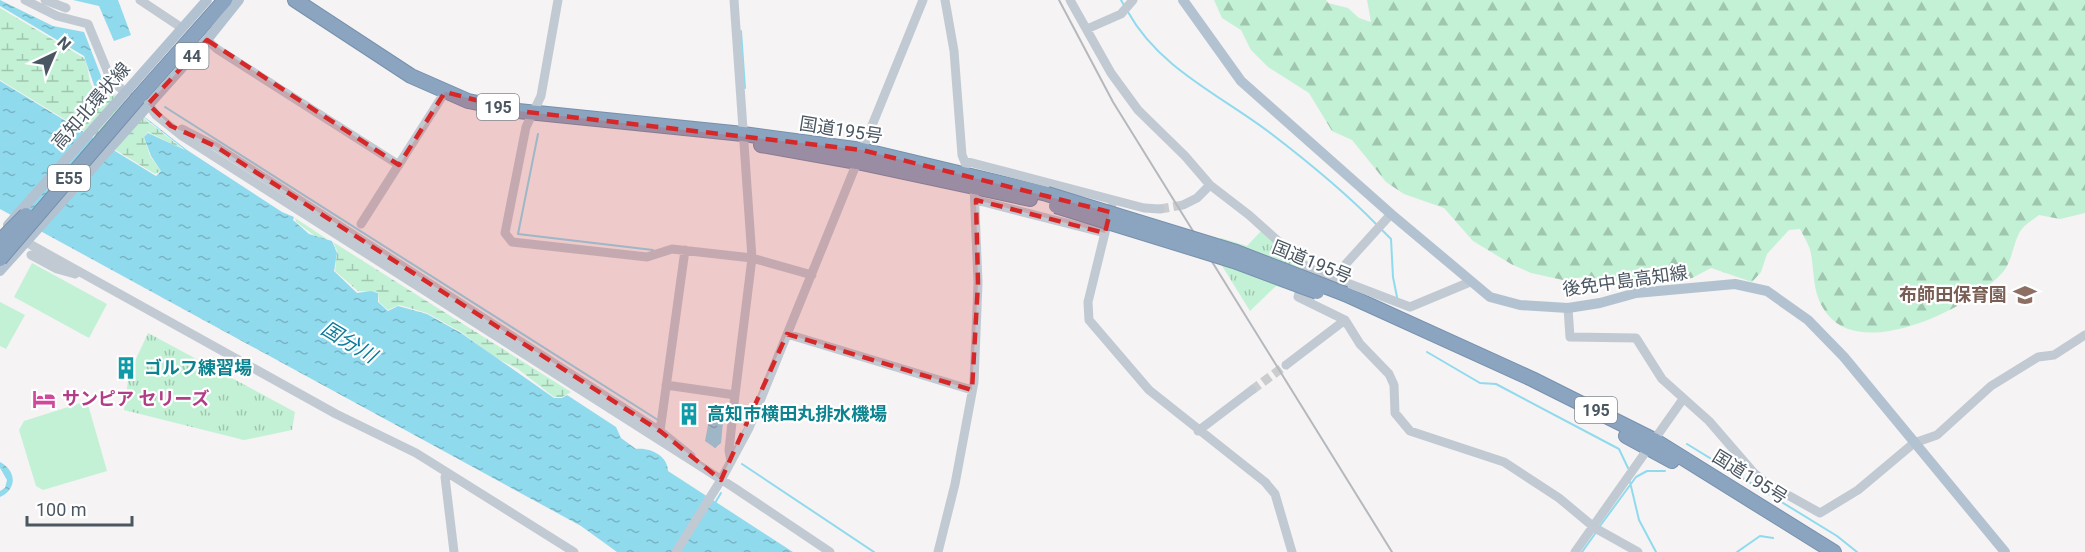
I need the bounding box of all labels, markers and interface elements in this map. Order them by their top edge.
north arrow [24,24,84,84]
text: N [53,33,75,54]
road number: 44 [176,43,208,69]
street label: 高知北環状線 [47,58,134,153]
road number: 195 [477,94,519,120]
street label: 国道195号 [798,113,884,146]
road number: E55 [48,165,90,191]
street label: 国道195号 [1269,236,1355,287]
street label: 後免中島高知線 [1561,261,1689,300]
school or university icon: 布師田保育園 [2012,282,2038,308]
place label: 布師田保育園 [1899,284,2007,305]
water label: 国分川 [317,316,383,369]
building icon: ゴルフ練習場 [113,355,139,381]
place label: ゴルフ練習場 [144,357,252,378]
hotel icon: サンピア セリーズ [31,386,57,412]
place label: サンピア セリーズ [62,388,210,409]
road number: 195 [1575,397,1617,423]
building icon: 高知市横田丸排水機場 [676,401,702,427]
place label: 高知市横田丸排水機場 [707,403,887,424]
street label: 国道195号 [1709,445,1792,508]
scale bar [27,489,132,527]
text: 100 m [36,499,87,520]

